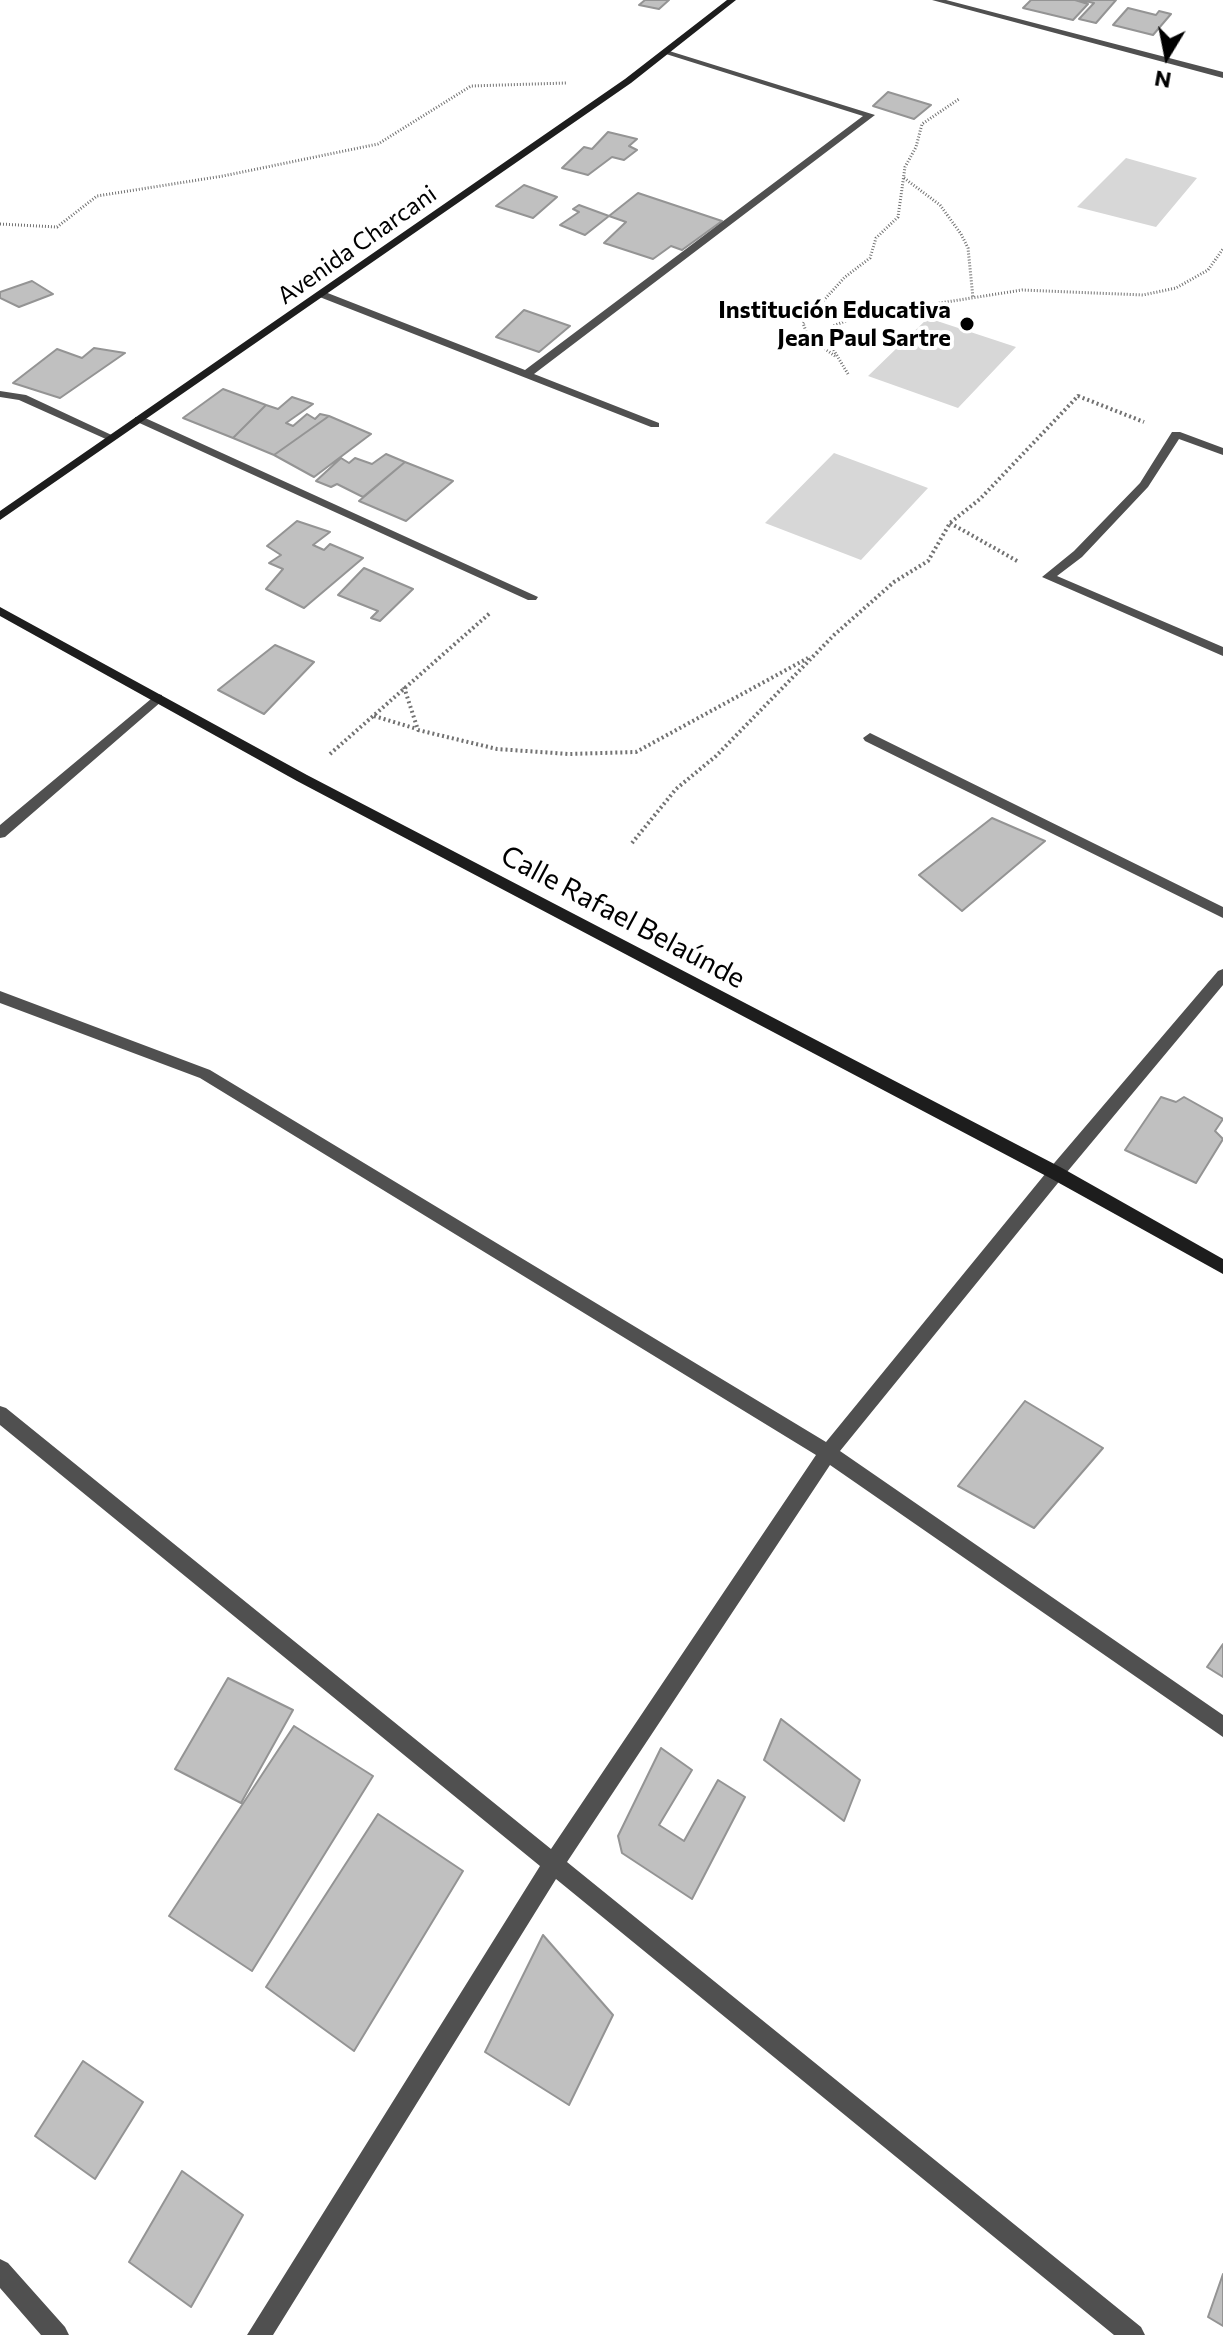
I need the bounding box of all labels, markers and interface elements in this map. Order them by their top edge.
north arrow [1127,16,1207,96]
text: N [1152,65,1173,95]
street label: Avenida Charcani [272,179,442,311]
place label: Institución Educativa Jean Paul Sartre [718,296,951,352]
marker: Institución Educativa Jean Paul Sartre [958,315,976,333]
street label: Calle Rafael Belaúnde [495,838,751,996]

